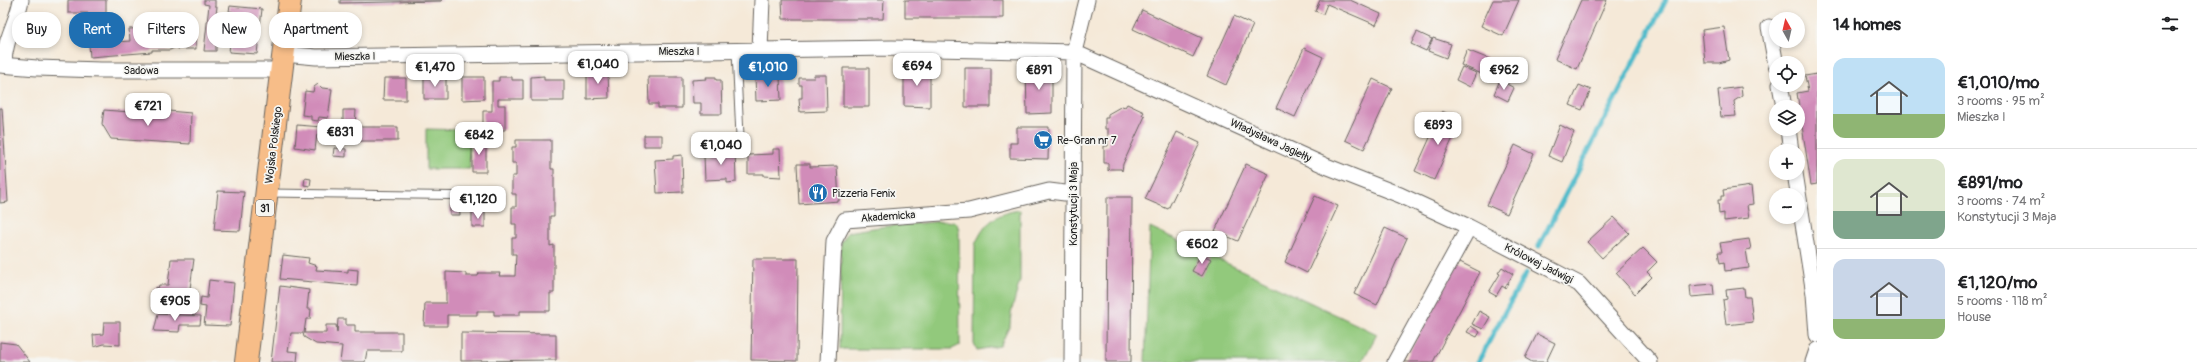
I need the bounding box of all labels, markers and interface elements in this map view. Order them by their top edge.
chip: Buy [12,12,61,48]
chip: Rent [69,12,125,48]
chip: Filters [133,12,199,48]
chip: New [207,12,261,48]
chip: Apartment [269,12,362,48]
north arrow [1769,12,1805,48]
map controls [1769,12,1805,224]
icon: filters [2159,13,2181,35]
text: 14 homes [1833,14,1901,35]
street label: Mieszka I [658,45,700,58]
street label: Mieszka I [334,50,376,63]
pin: €1,040 [565,51,631,85]
pin: €694 [893,53,941,87]
pin: €1,470 [402,54,468,88]
pin: €1,010 [735,54,801,88]
text: €1,040 [577,56,619,72]
button: locate [1769,56,1805,92]
pin: €891 [1015,57,1063,91]
pin: €962 [1480,57,1528,91]
text: €694 [902,58,932,74]
text: €1,470 [415,59,455,75]
text: €1,010 [748,59,788,75]
text: €891 [1026,62,1052,78]
text: €962 [1489,62,1519,78]
street label: Sadowa [123,64,159,77]
text: €1,010/mo [1957,72,2039,93]
icon: home [1865,74,1913,122]
pin: €721 [124,93,172,127]
text: 3 rooms · 95 m² [1957,93,2045,109]
text: €721 [134,98,162,114]
button: layers [1769,100,1805,136]
street label: Wojska Polskiego [262,106,285,184]
text: Mieszka I [1957,109,2006,125]
pin: €893 [1414,112,1462,146]
street label: Władysława Jagiełły [1228,116,1314,165]
text: €893 [1423,117,1453,133]
pin: €831 [316,119,364,153]
pin: €842 [455,122,503,156]
text: €831 [326,124,354,140]
text: €842 [464,127,494,143]
supermarket icon: Re-Gran nr 7 [1032,129,1054,151]
pin: €1,040 [688,132,754,166]
place label: Re-Gran nr 7 [1057,134,1117,147]
text: €1,040 [700,137,742,153]
button: + [1769,144,1805,180]
street label: Konstytucji 3 Maja [1067,162,1080,246]
text: €891/mo [1957,172,2023,193]
icon: home [1865,175,1913,223]
restaurant icon: Pizzeria Fenix [807,182,829,204]
pin: €1,120 [445,186,511,220]
place label: Pizzeria Fenix [832,187,895,200]
button: − [1769,188,1805,224]
text: €1,120 [459,191,497,207]
text: 3 rooms · 74 m² [1957,193,2045,209]
road number: 31 [256,200,274,216]
street label: Akademicka [860,208,916,225]
text: Konstytucji 3 Maja [1957,209,2056,225]
pin: €602 [1178,231,1226,265]
text: €602 [1186,236,1218,252]
street label: Królowej Jadwigi [1502,241,1575,286]
text: €1,120/mo [1957,272,2037,293]
icon: home [1865,275,1913,323]
pin: €905 [151,288,199,322]
text: €905 [159,293,191,309]
text: 5 rooms · 118 m² [1957,293,2047,309]
text: House [1957,309,1991,325]

